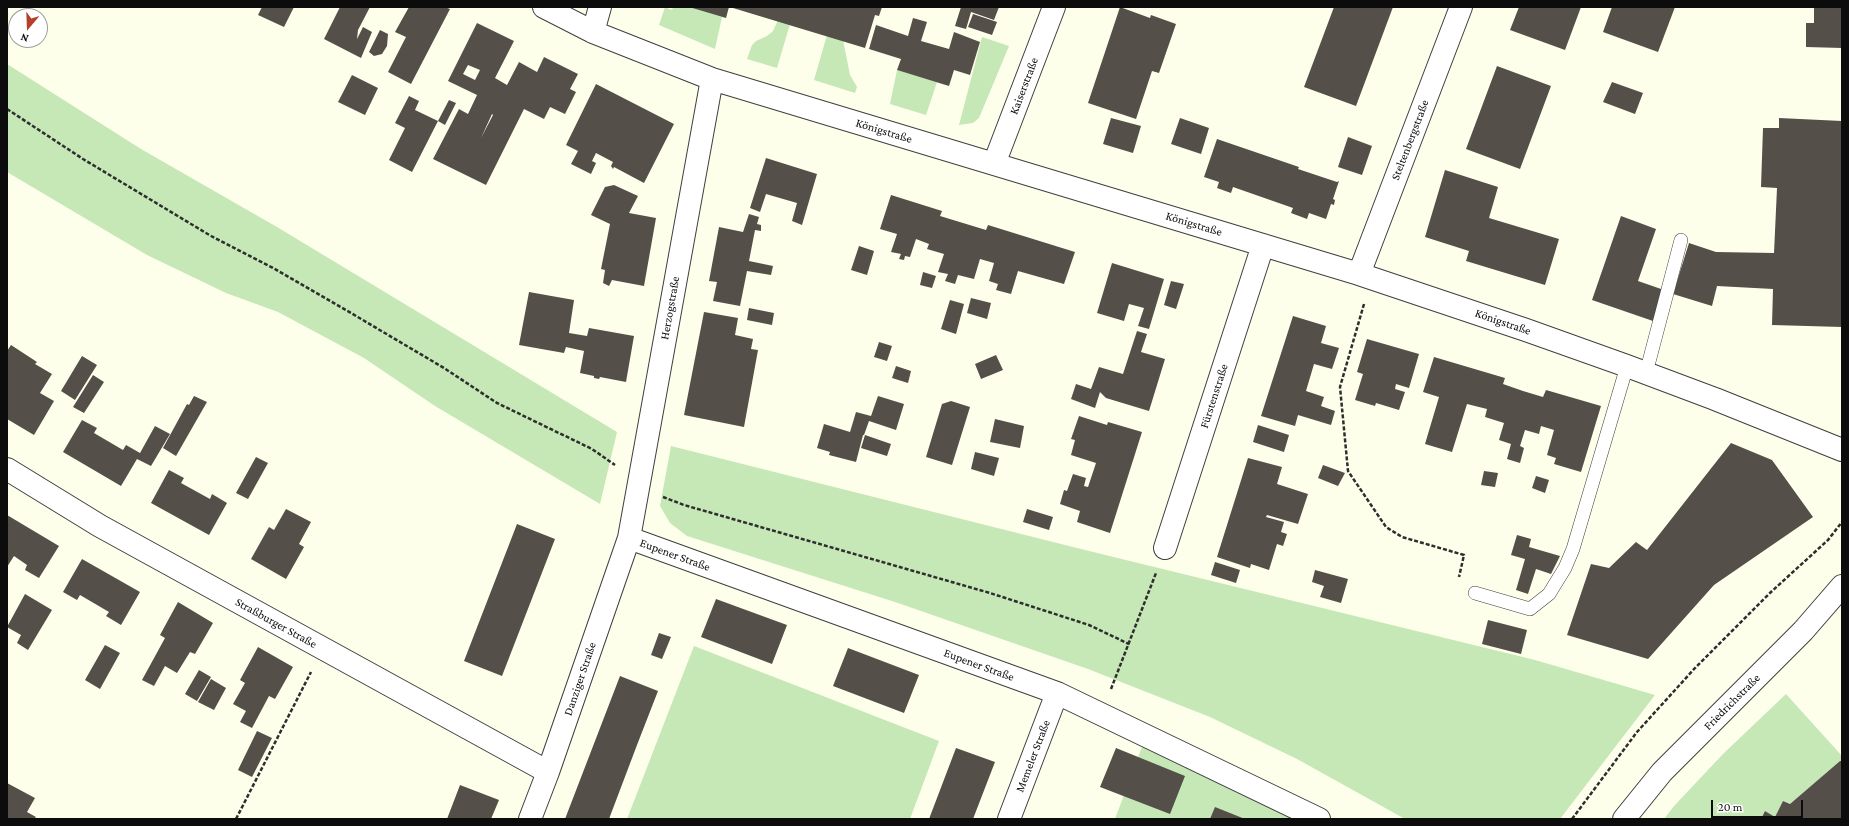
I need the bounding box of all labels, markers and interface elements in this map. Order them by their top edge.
north arrow [8,8,48,48]
text: N [19,32,30,45]
street label: Kaiserstraße [1007,55,1041,117]
street label: Steltenbergstraße [1388,98,1432,182]
street label: Königstraße [854,116,914,146]
street label: Königstraße [1164,209,1224,239]
street label: Herzogstraße [657,275,683,341]
street label: Königstraße [1473,306,1533,338]
street label: Fürstenstraße [1197,362,1231,430]
street label: Eupener Straße [638,536,712,574]
street label: Straßburger Straße [233,595,319,651]
street label: Danziger Straße [561,640,599,718]
street label: Eupener Straße [942,646,1016,684]
street label: Friedrichstraße [1701,671,1763,733]
street label: Memeler Straße [1013,718,1053,794]
scale bar [1713,792,1805,818]
text: 20 m [1718,800,1742,814]

